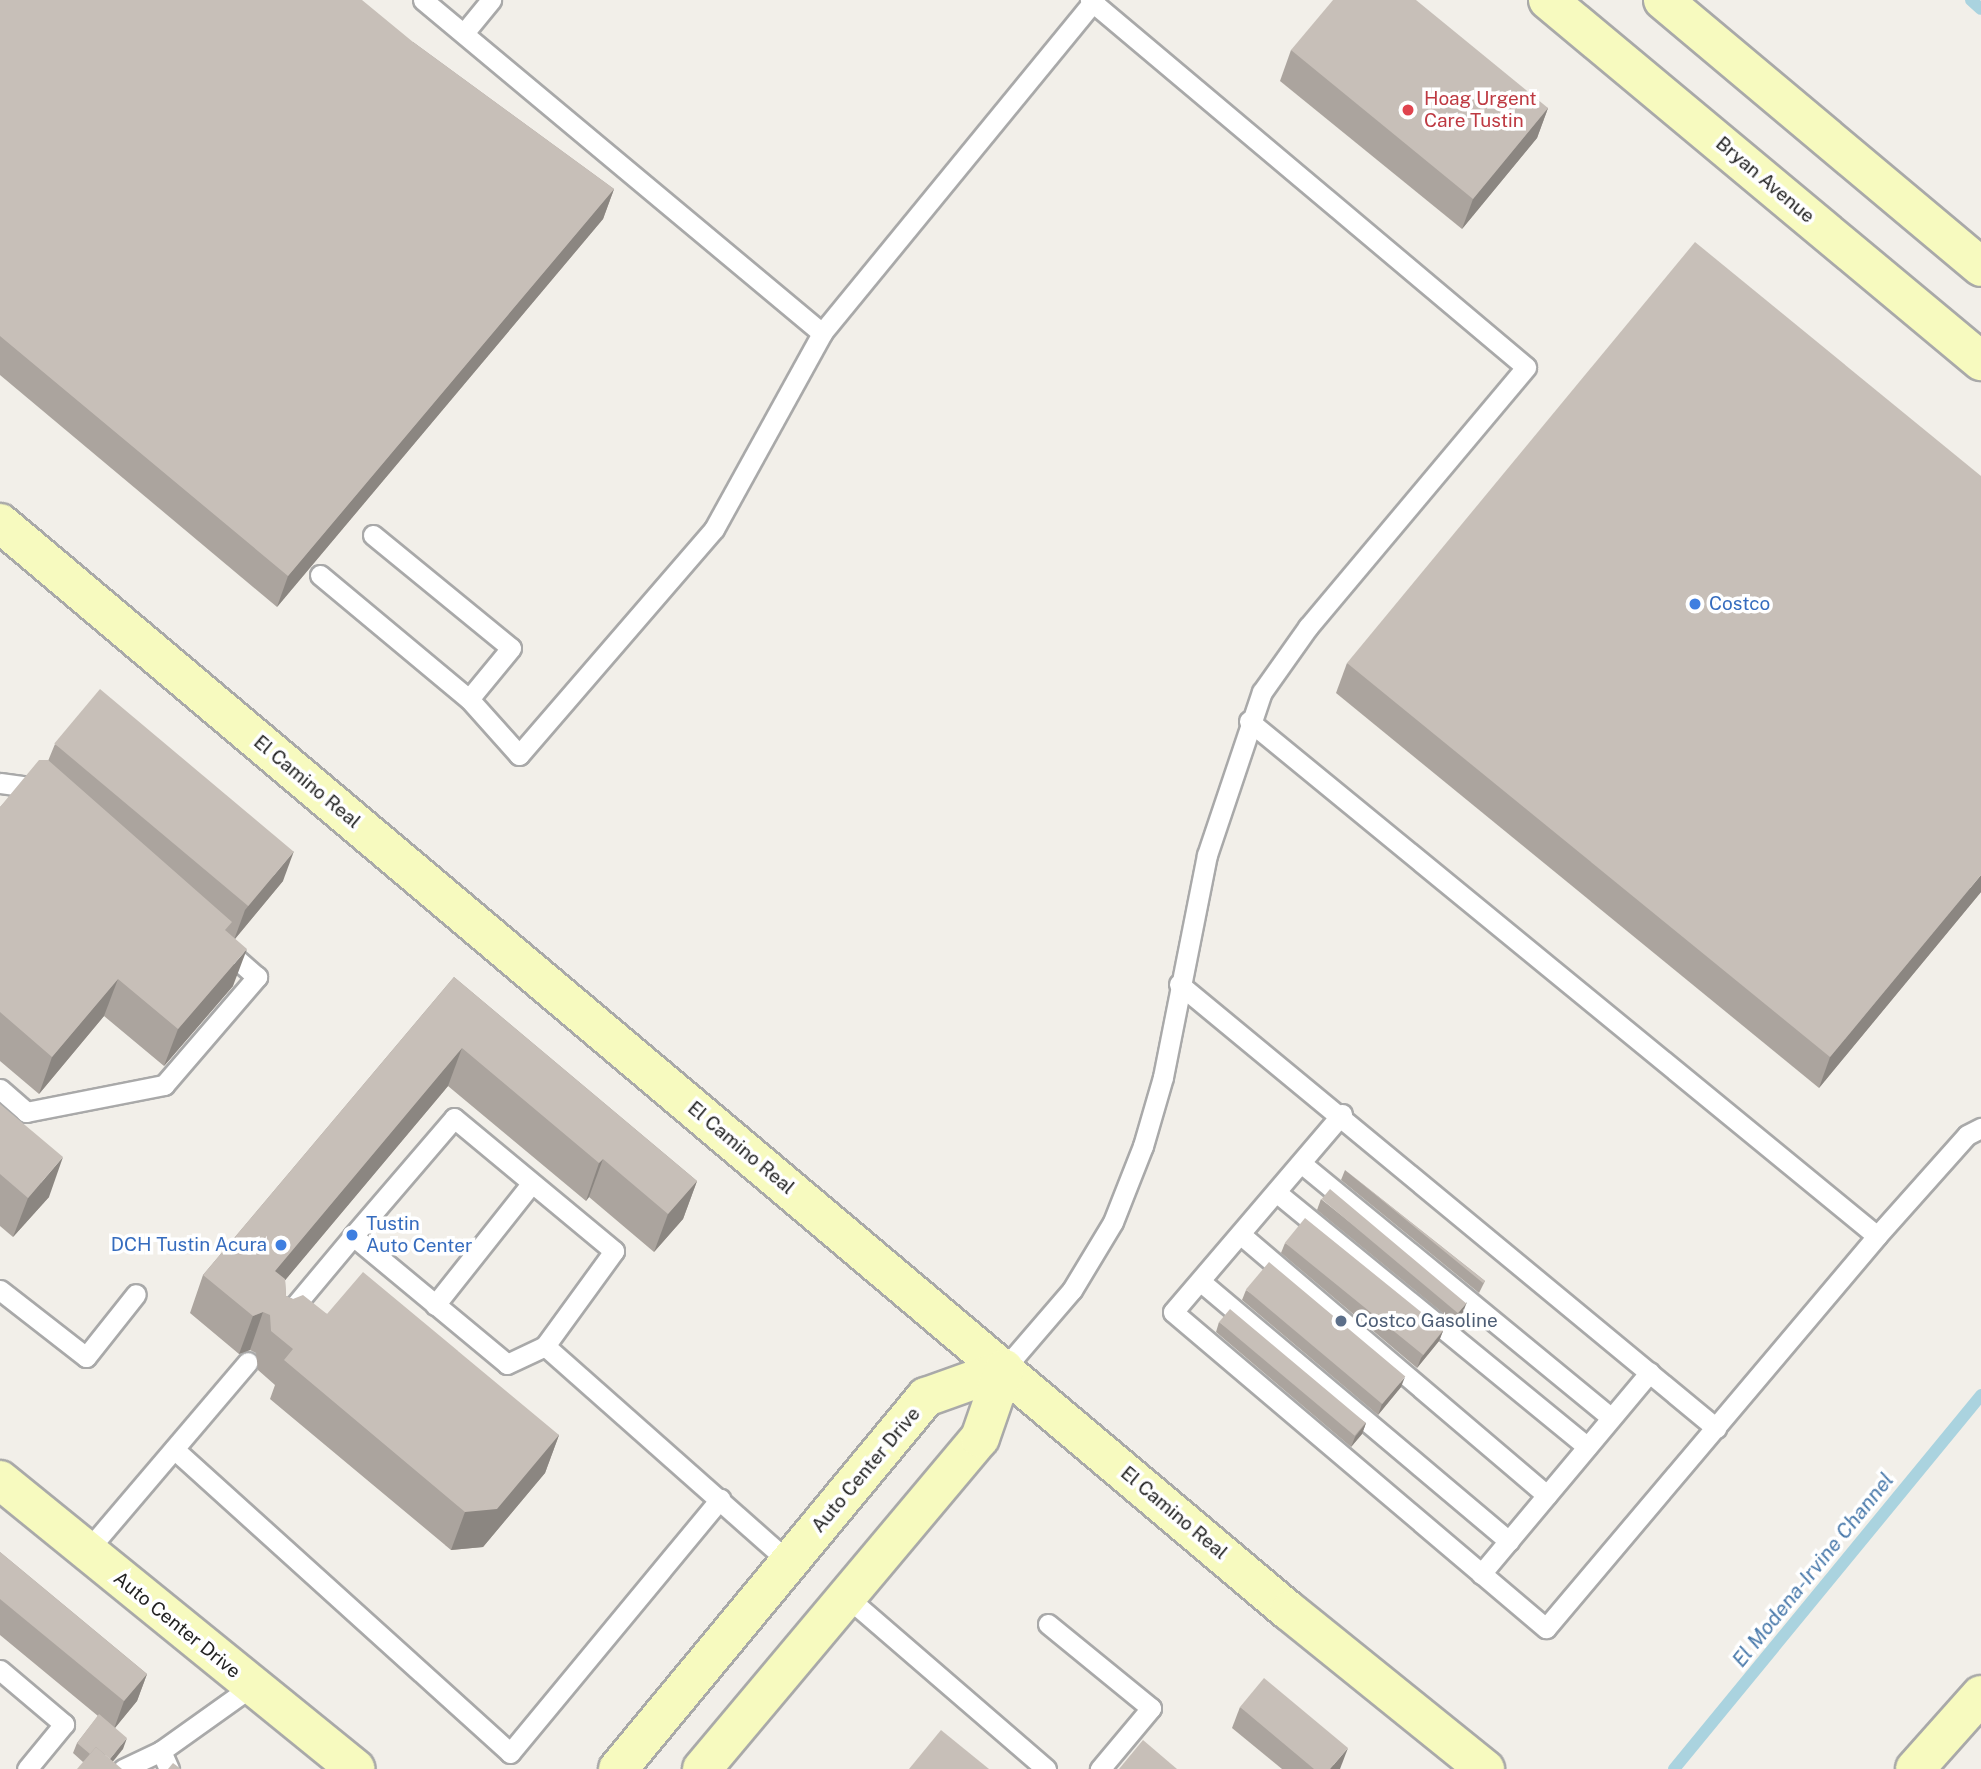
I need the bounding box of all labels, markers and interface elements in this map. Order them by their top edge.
place label: Hoag Urgent Care Tustin [1424,88,1537,132]
marker: Hoag Urgent Care Tustin [1398,100,1418,120]
street label: Bryan Avenue [1711,132,1819,228]
place label: Costco [1709,593,1770,615]
marker: Costco [1687,596,1703,612]
street label: El Camino Real [249,731,365,833]
street label: El Camino Real [683,1097,799,1199]
place label: Tustin Auto Center [366,1213,473,1257]
marker: Tustin Auto Center [344,1227,360,1243]
place label: DCH Tustin Acura [111,1234,267,1256]
marker: DCH Tustin Acura [273,1237,289,1253]
place label: Costco Gasoline [1355,1310,1498,1332]
marker: Costco Gasoline [1333,1313,1349,1329]
street label: Auto Center Drive [807,1403,925,1537]
street label: El Camino Real [1116,1462,1232,1564]
water label: El Modena-Irvine Channel [1727,1468,1899,1672]
street label: Auto Center Drive [109,1567,245,1683]

